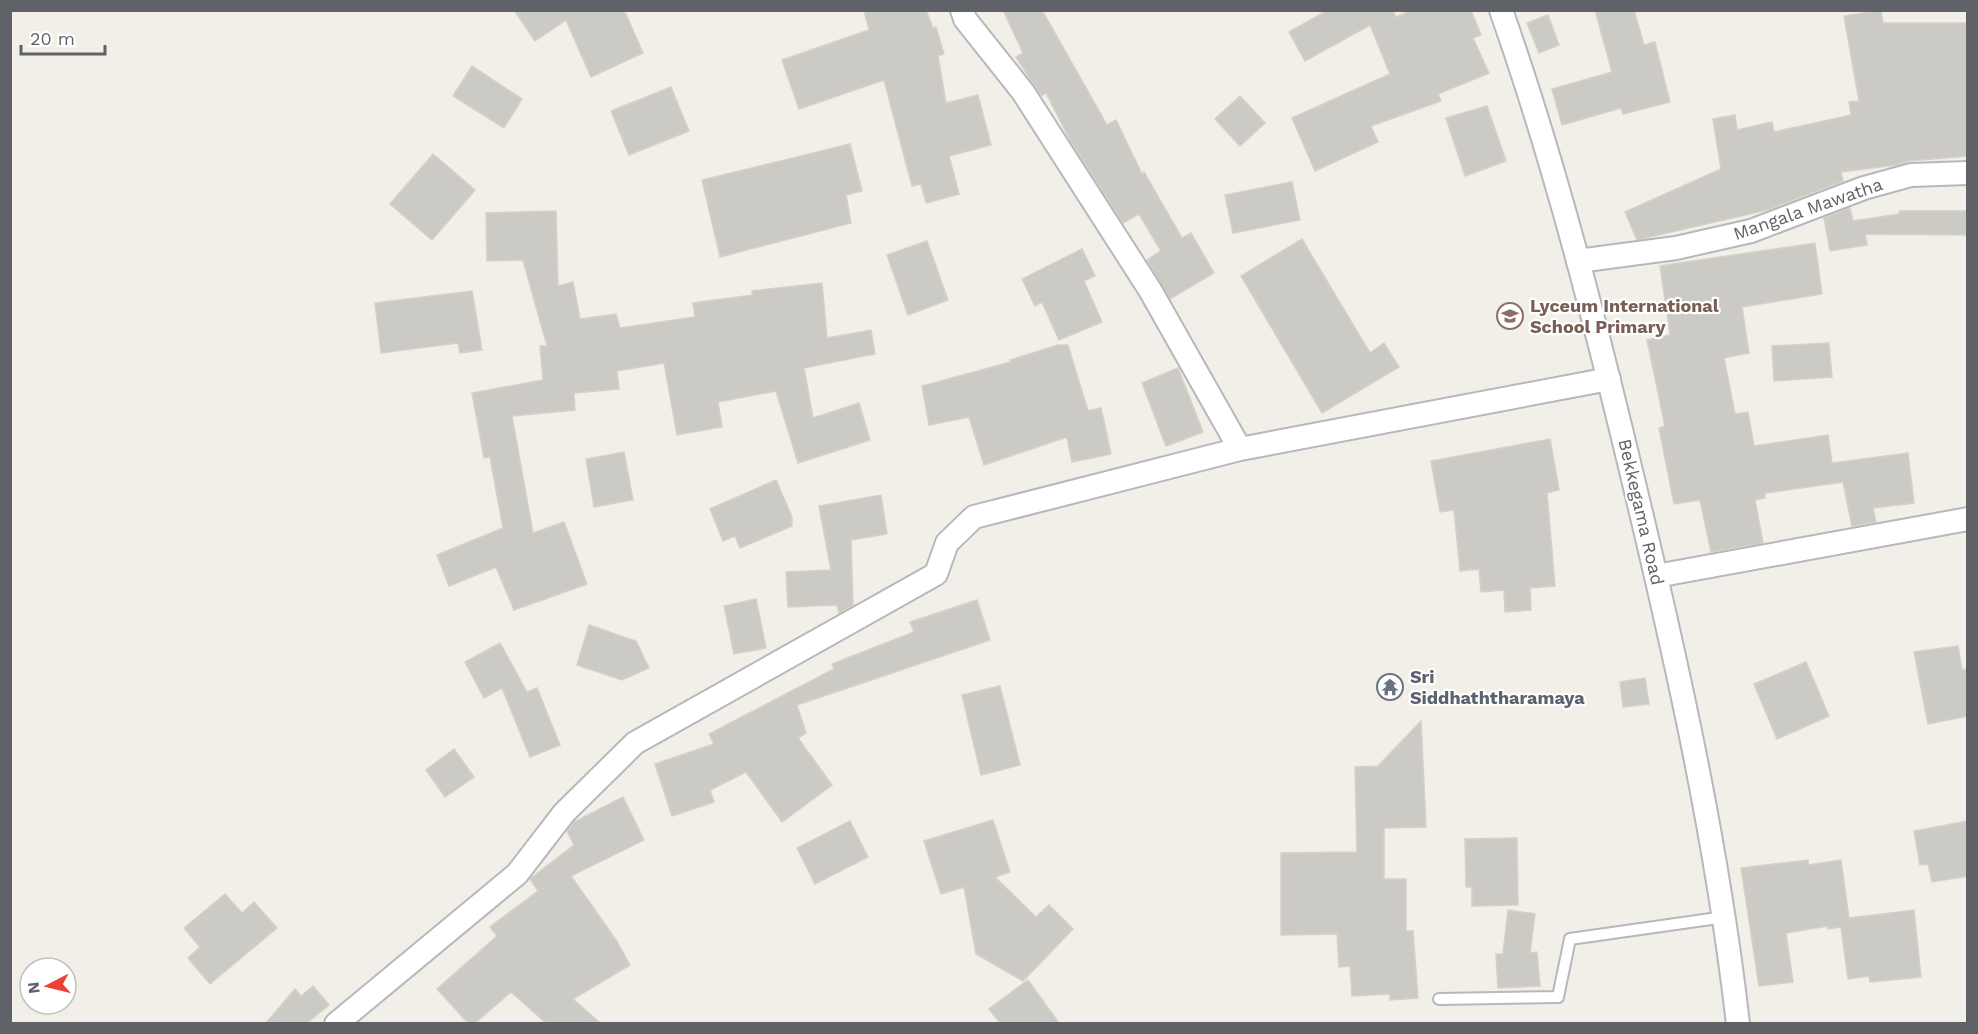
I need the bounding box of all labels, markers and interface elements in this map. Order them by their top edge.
scale bar [21,18,105,56]
text: 20 m [30,28,75,49]
street label: Mangala Mawatha [1730,173,1885,244]
place label: Lyceum International School Primary [1530,295,1719,337]
school or university icon: Lyceum International School Primary [1495,301,1525,331]
street label: Bekkegama Road [1614,437,1669,587]
place label: Sri Siddhaththaramaya [1410,666,1585,708]
temple icon: Sri Siddhaththaramaya [1375,672,1405,702]
north arrow [18,956,78,1016]
text: N [23,981,44,995]

